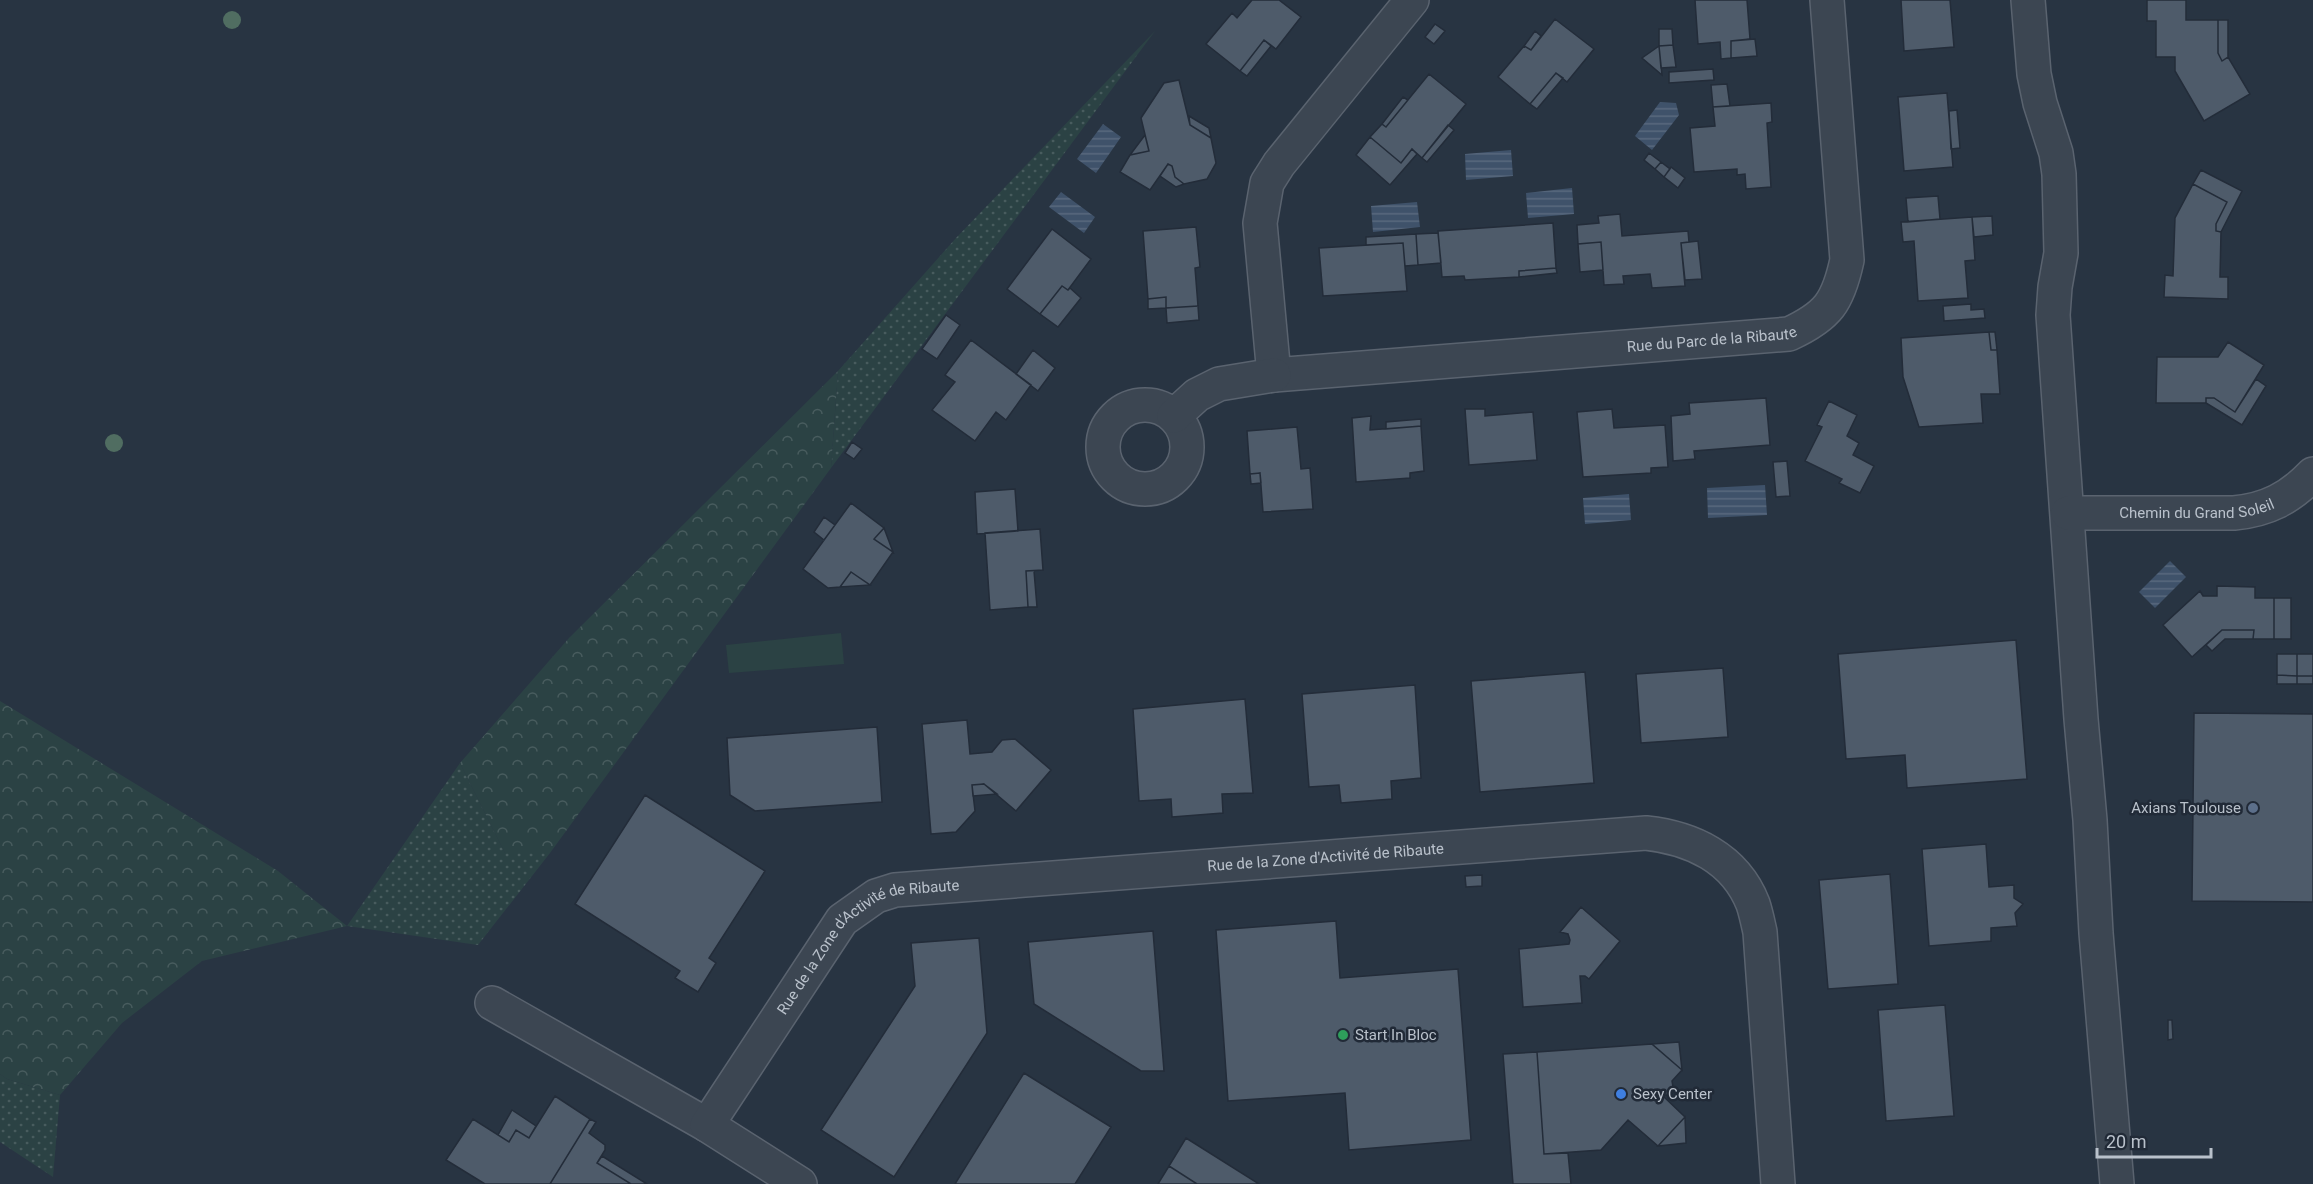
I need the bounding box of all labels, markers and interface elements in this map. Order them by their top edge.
street label: Rue du Parc de la Ribaute [1626,323,1800,356]
street label: Chemin du Grand Soleil [2119,495,2277,522]
place label: Axians Toulouse [2131,799,2241,817]
marker: Axians Toulouse [2246,801,2260,815]
street label: Rue de la Zone d'Activité de Ribaute [1207,839,1445,875]
street label: Rue de la Zone d'Activité de Ribaute [773,876,960,1018]
place label: Start In Bloc [1355,1026,1437,1044]
marker: Start In Bloc [1336,1028,1350,1042]
place label: Sexy Center [1633,1085,1712,1103]
marker: Sexy Center [1614,1087,1628,1101]
scale bar [2097,1121,2211,1159]
text: 20 m [2106,1131,2146,1152]

